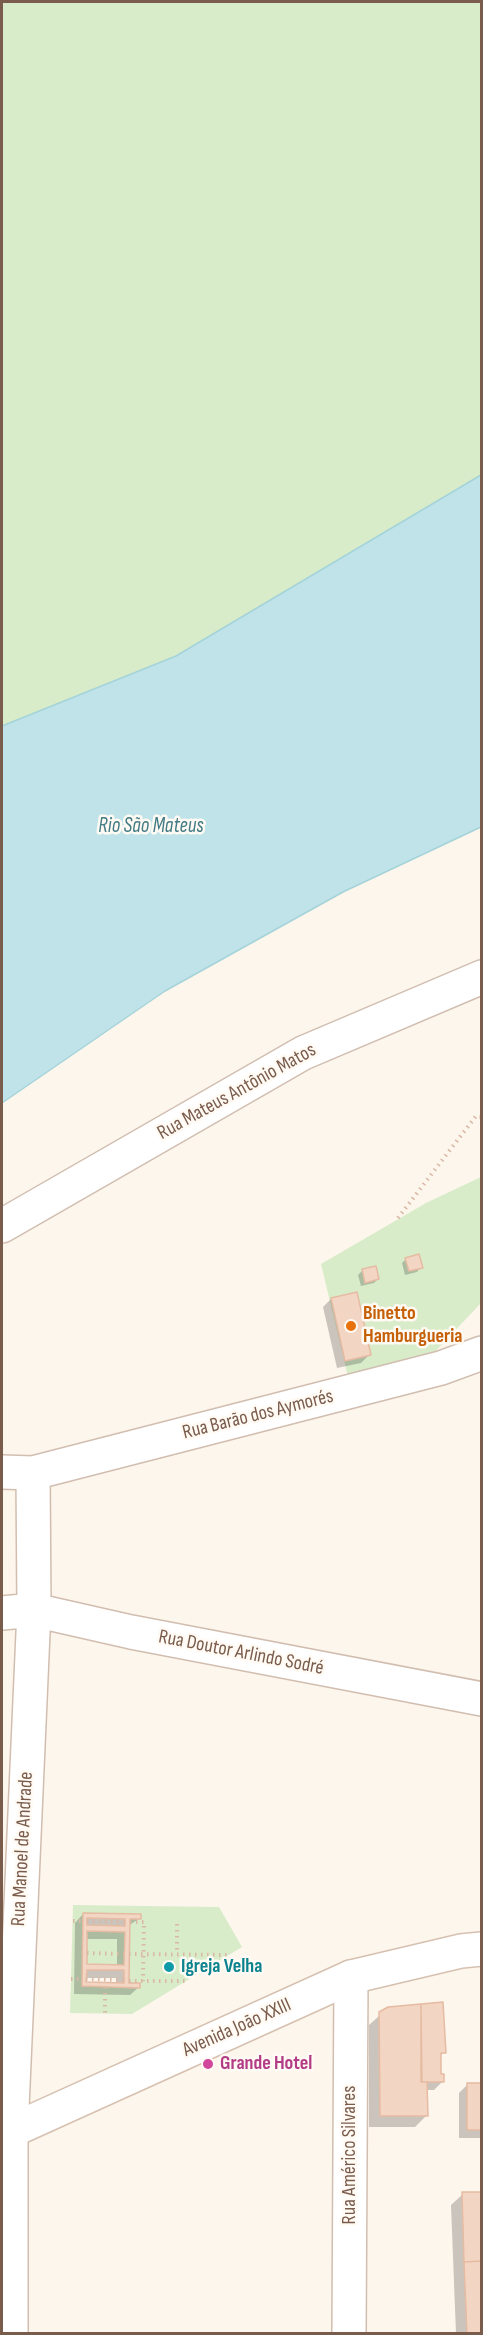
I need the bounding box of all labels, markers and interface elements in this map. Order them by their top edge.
water label: Rio São Mateus [98,814,204,840]
street label: Rua Mateus Antônio Matos [154,1039,320,1145]
place label: Binetto Hamburgueria [363,1302,462,1349]
marker: Binetto Hamburgueria [344,1319,358,1333]
street label: Rua Barão dos Aymorés [180,1385,336,1445]
street label: Rua Doutor Arlindo Sodré [156,1625,326,1681]
street label: Rua Manoel de Andrade [7,1771,39,1927]
place label: Igreja Velha [181,1955,262,1979]
marker: Igreja Velha [162,1960,176,1974]
street label: Avenida João XXIII [179,1993,295,2063]
place label: Grande Hotel [220,2052,312,2076]
marker: Grande Hotel [201,2057,215,2071]
street label: Rua Américo Silvares [338,2086,362,2224]

